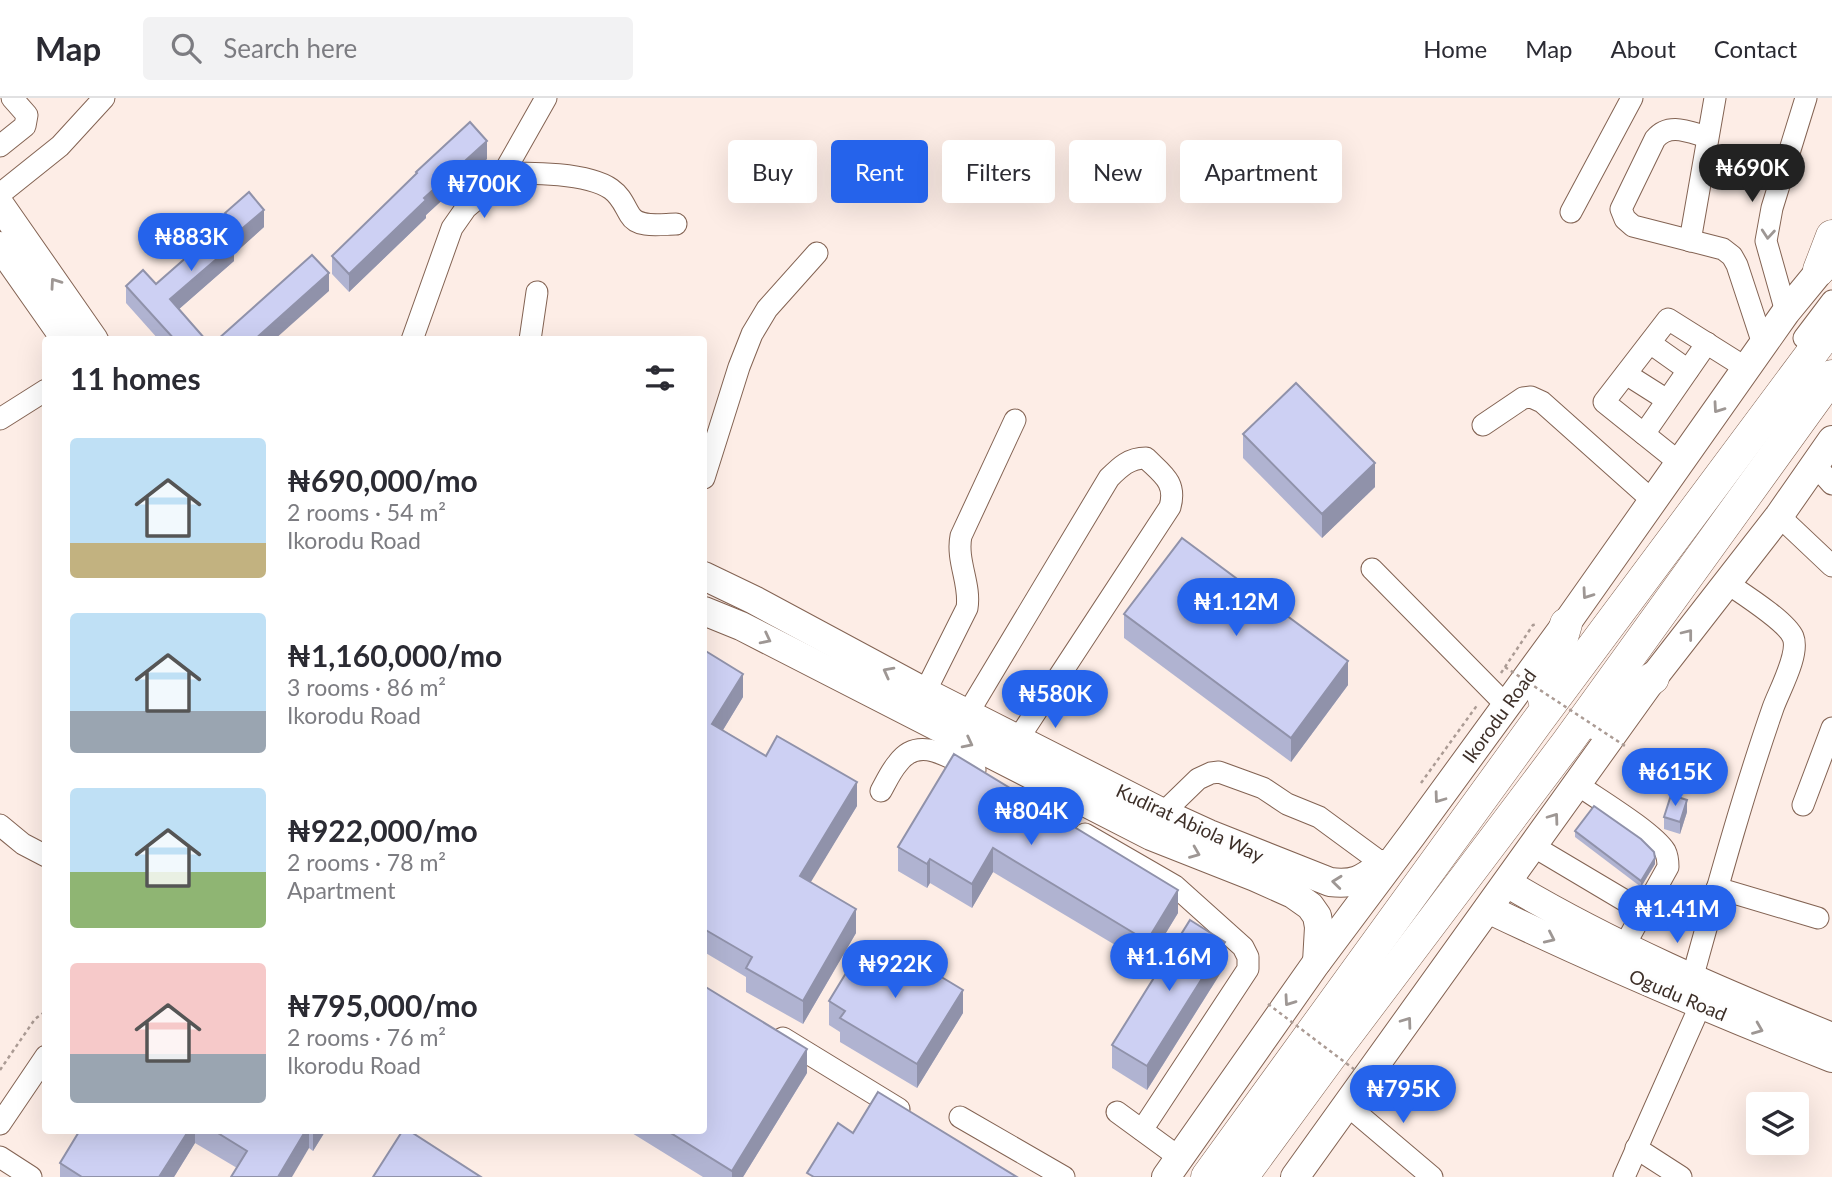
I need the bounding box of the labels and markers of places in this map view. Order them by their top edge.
pin: ₦690K [1703,144,1801,204]
pin: ₦700K [435,160,533,220]
pin: ₦883K [142,214,240,273]
pin: ₦1.12M [1179,578,1293,638]
pin: ₦580K [1006,670,1104,730]
pin: ₦615K [1626,748,1724,808]
pin: ₦804K [982,788,1080,847]
pin: ₦1.41M [1620,886,1734,945]
pin: ₦1.16M [1112,934,1226,993]
pin: ₦922K [846,940,944,1000]
pin: ₦795K [1354,1066,1452,1125]

